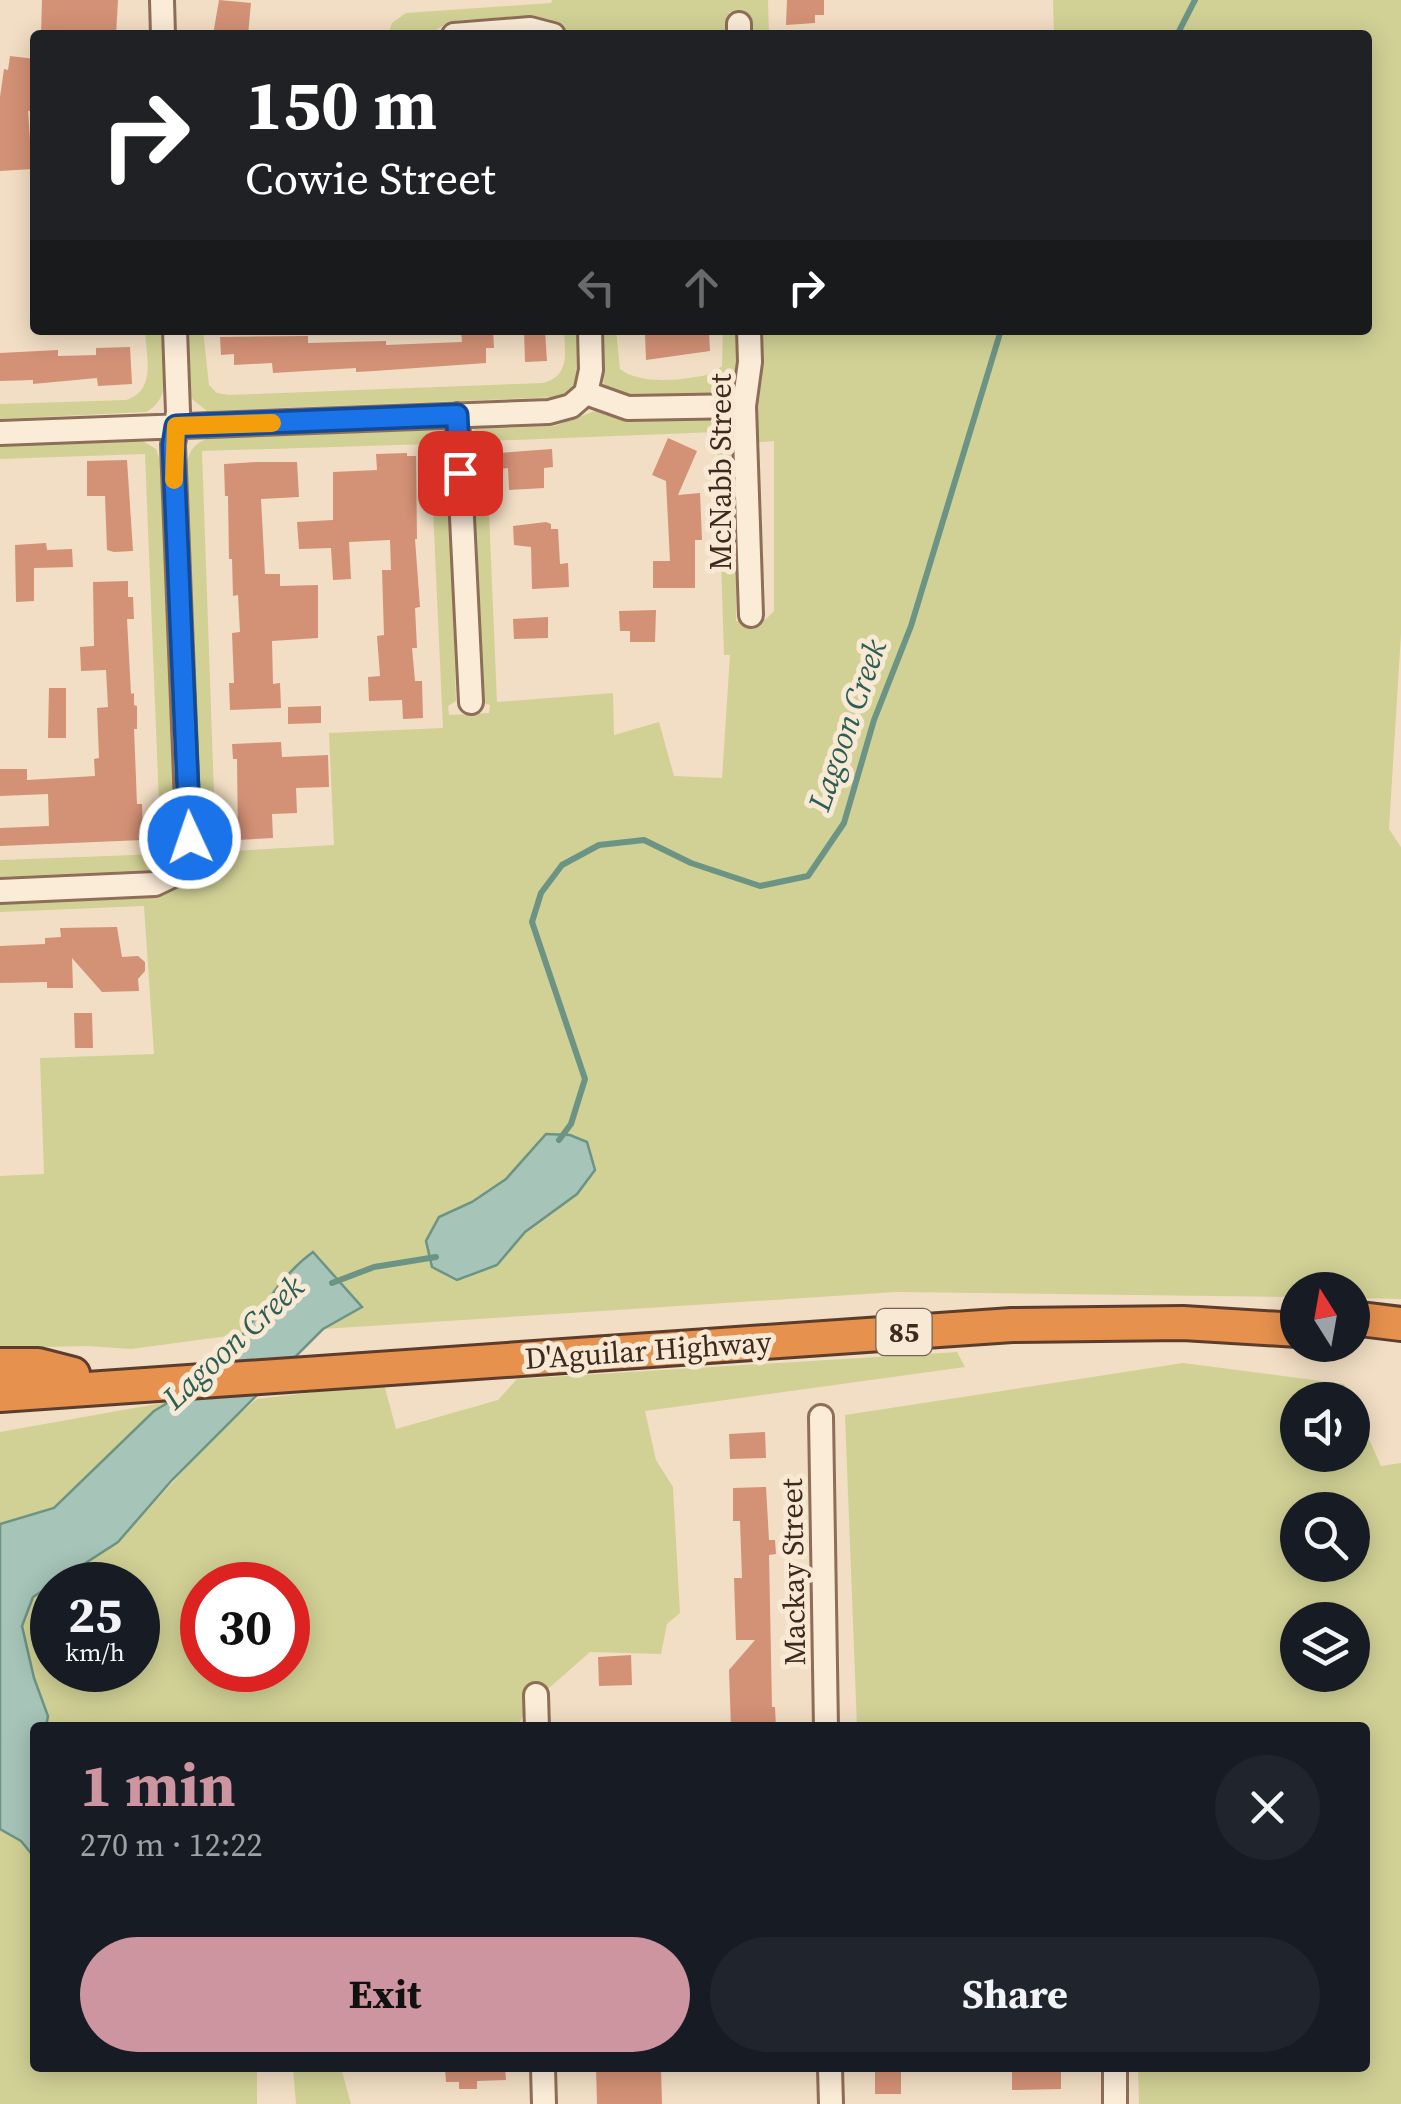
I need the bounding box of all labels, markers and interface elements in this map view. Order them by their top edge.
text: 150 m [245,56,437,152]
icon: right [80,70,210,200]
text: Cowie Street [245,147,496,209]
icon: left [569,260,624,315]
icon: ahead [674,260,729,315]
icon: right [779,260,834,315]
street label: McNabb Street [700,373,741,570]
pin [418,431,503,516]
icon: arrive [433,446,488,501]
water label: Lagoon Creek [797,633,897,817]
position arrow [138,786,242,890]
water label: Lagoon Creek [152,1264,314,1420]
north arrow [1280,1272,1370,1362]
map controls [1280,1272,1370,1692]
road number: 85 [876,1309,932,1355]
street label: D'Aguilar Highway [523,1321,773,1379]
button: sound [1280,1382,1370,1472]
street label: Mackay Street [771,1478,815,1666]
button: search [1280,1492,1370,1582]
speed limit sign: 30 [180,1562,310,1692]
text: 25 [68,1580,122,1649]
button: layers [1280,1602,1370,1692]
text: km/h [65,1635,125,1669]
text: 1 min [80,1744,236,1826]
button: close [1215,1755,1320,1860]
text: 270 m · 12:22 [80,1823,262,1867]
button: Exit [80,1937,690,2052]
button: Share [710,1937,1320,2052]

